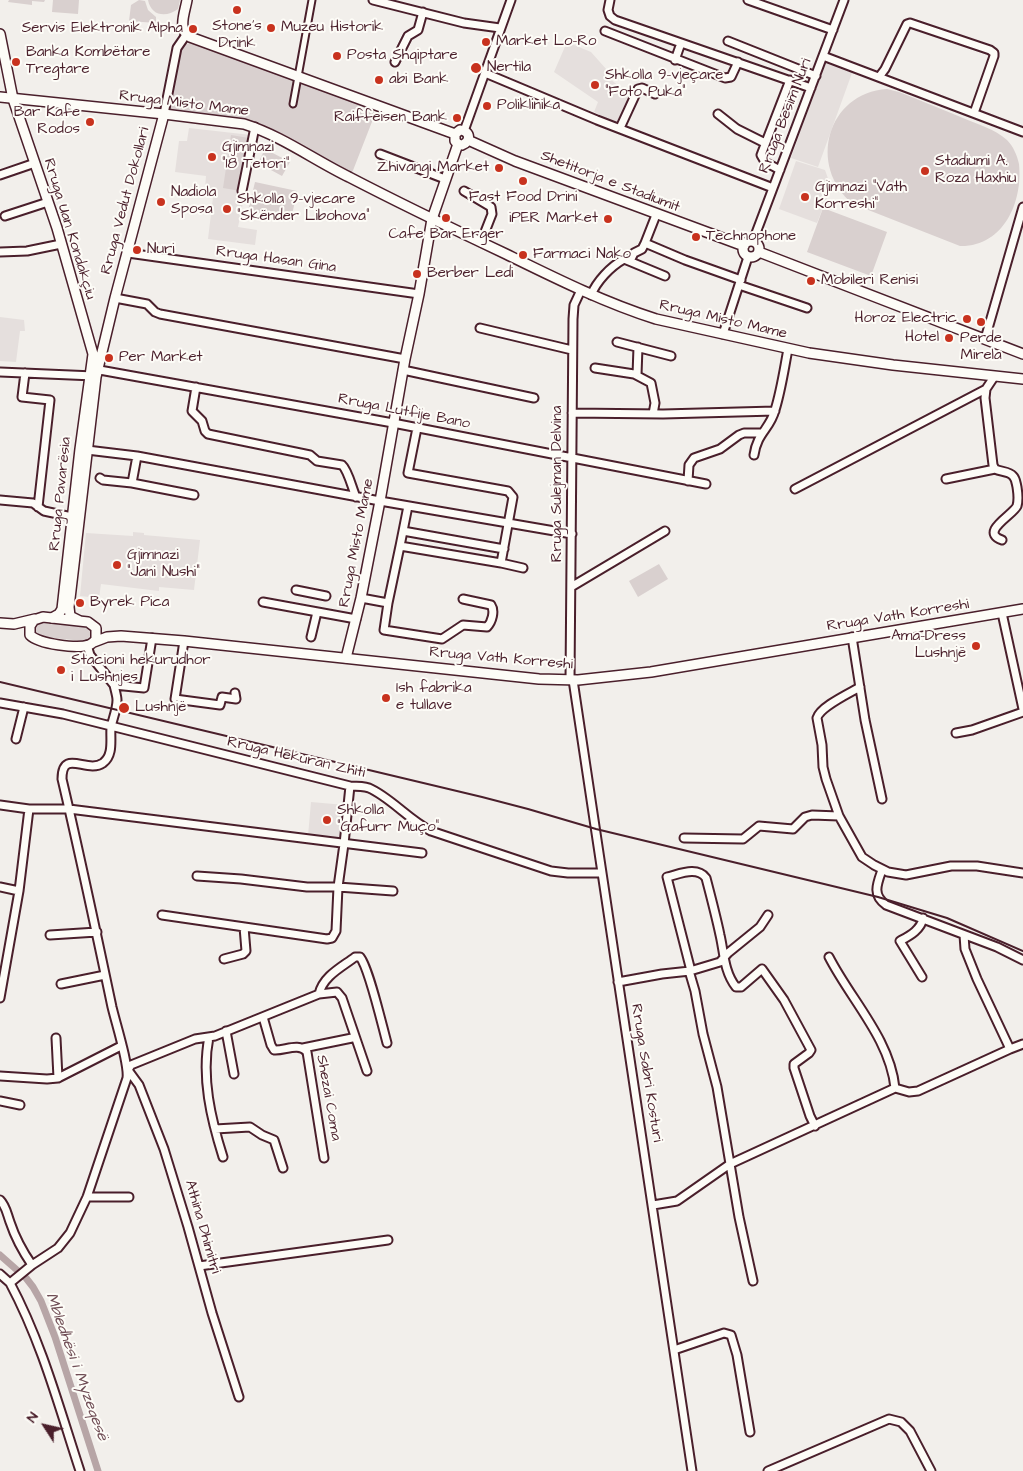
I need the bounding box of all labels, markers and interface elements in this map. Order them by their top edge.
marker: Stone's Drink [231,4,243,16]
place label: Stone's Drink [212,18,262,53]
place label: Muzeu Historik [281,19,383,37]
place label: Servis Elektronik Alpha [22,20,183,38]
marker: Muzeu Historik [265,22,277,34]
marker: Servis Elektronik Alpha [187,23,199,35]
place label: Market Lo-Ro [496,33,596,51]
marker: Market Lo-Ro [480,36,492,48]
place label: Banka Kombëtare Tregtare [26,44,150,79]
place label: Posta Shqiptare [347,47,458,65]
marker: Posta Shqiptare [331,50,343,62]
marker: Banka Kombëtare Tregtare [10,56,22,68]
street label: Rruga Besim Nuri [756,56,816,176]
place label: Nertila [487,59,531,77]
marker: Nertila [469,61,483,75]
place label: Shkolla 9-vjeçare "Foto Puka" [605,67,723,102]
place label: abi Bank [389,71,448,89]
marker: abi Bank [373,74,385,86]
marker: Shkolla 9-vjeçare "Foto Puka" [589,79,601,91]
street label: Rruga Misto Mame [118,87,250,121]
place label: Poliklinika [497,97,560,115]
marker: Poliklinika [481,100,493,112]
place label: Bar Kafe Rodos [14,104,80,139]
place label: Raiffeisen Bank [334,109,447,127]
marker: Raiffeisen Bank [451,112,463,124]
marker: Bar Kafe Rodos [84,116,96,128]
street label: Rruga Vedut Dokollari [98,125,154,277]
place label: Gjimnazi "18 Tetori" [222,139,289,174]
street label: Shetitorja e Stadiumit [538,147,682,217]
marker: Gjimnazi "18 Tetori" [206,151,218,163]
place label: Stadiumi A. Roza Haxhiu [935,153,1016,188]
street label: Rruga Uan Kondakçiu [39,156,99,302]
place label: Zhivangi Market [377,159,489,177]
marker: Zhivangi Market [493,162,505,174]
marker: Stadiumi A. Roza Haxhiu [919,165,931,177]
marker: Fast Food Drini [517,175,529,187]
place label: Gjimnazi "Vath Korreshi" [815,179,907,214]
place label: Nadiola Sposa [171,184,216,219]
place label: Fast Food Drini [469,189,577,207]
place label: Shkolla 9-vjecare "Skënder Libohova" [237,191,369,226]
marker: Gjimnazi "Vath Korreshi" [799,191,811,203]
marker: Nadiola Sposa [155,196,167,208]
marker: Shkolla 9-vjecare "Skënder Libohova" [221,203,233,215]
place label: iPER Market [509,210,598,228]
marker: Cafe Bar Erger [440,212,452,224]
marker: iPER Market [602,213,614,225]
place label: Cafe Bar Erger [388,226,504,244]
place label: Technophone [706,228,796,246]
marker: Technophone [690,231,702,243]
place label: Nuri [147,241,175,259]
street label: Rruga Hasan Gina [215,243,337,277]
marker: Nuri [131,244,143,256]
place label: Farmaci Nako [533,246,631,264]
marker: Farmaci Nako [517,249,529,261]
place label: Berber Ledi [427,265,513,283]
marker: Berber Ledi [411,268,423,280]
place label: Mobileri Renisi [821,272,918,290]
marker: Mobileri Renisi [805,275,817,287]
street label: Rruga Misto Mame [657,297,789,343]
place label: Horoz Electric [854,310,957,328]
marker: Horoz Electric [961,313,973,325]
marker: Perde Mirela [975,316,987,328]
place label: Hotel [905,329,939,347]
place label: Perde Mirela [960,330,1002,365]
marker: Hotel [943,332,955,344]
place label: Per Market [119,349,203,367]
marker: Per Market [103,352,115,364]
street label: Rruga Lutfije Bano [336,390,472,434]
street label: Rruga Sulejman Delvina [549,406,567,562]
street label: Rruga Pavarësia [46,436,76,552]
street label: Rruga Misto Mame [336,477,378,609]
place label: Gjimnazi "Jani Nushi" [127,547,200,582]
marker: Gjimnazi "Jani Nushi" [111,559,123,571]
place label: Byrek Pica [90,594,169,612]
street label: Rruga Vath Korreshi [826,596,970,636]
marker: Byrek Pica [74,597,86,609]
place label: Ama-Dress Lushnjë [891,628,966,663]
marker: Ama-Dress Lushnjë [970,640,982,652]
street label: Rruga Vath Korreshi [429,644,573,674]
place label: Stacioni hekurudhor i Lushnjes [71,652,210,687]
marker: Stacioni hekurudhor i Lushnjes [55,664,67,676]
place label: Ish fabrika e tullave [396,680,472,715]
marker: Ish fabrika e tullave [380,692,392,704]
place label: Lushnjë [135,699,186,717]
marker: Lushnjë [117,701,131,715]
street label: Rruga Hekuran Zhiti [225,733,367,783]
place label: Shkolla "Gafurr Muço" [337,802,439,837]
marker: Shkolla "Gafurr Muço" [321,814,333,826]
street label: Rruga Sabri Kosturi [626,1003,666,1143]
street label: Shezai Coma [312,1054,344,1142]
street label: Athina Dhimitri [180,1178,224,1276]
water label: Mbledhësi i Myzeqesë [40,1290,112,1444]
north arrow [20,1401,70,1451]
text: N [22,1408,43,1427]

